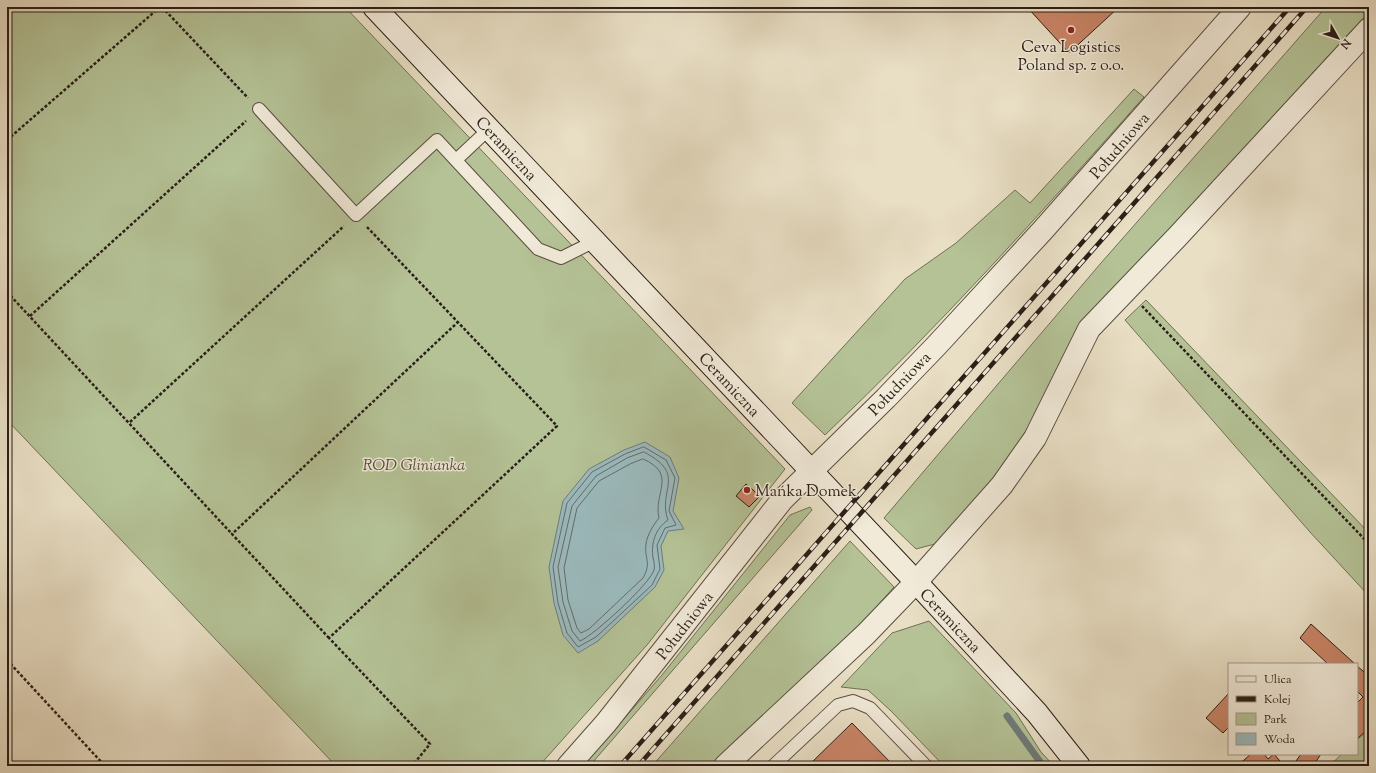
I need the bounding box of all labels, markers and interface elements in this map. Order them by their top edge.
north arrow [1318,18,1358,58]
marker: Ceva Logistics Poland sp. z o.o. [1066,25,1076,35]
text: N [1336,34,1355,52]
place label: Ceva Logistics Poland sp. z o.o. [1018,37,1124,78]
street label: Południowa [1086,108,1157,185]
street label: Ceramiczna [469,112,542,188]
street label: Południowa [864,347,938,422]
street label: Ceramiczna [692,348,765,424]
park label: ROD Glinianka [363,455,465,478]
place label: Mańka Domek [755,481,857,504]
marker: Mańka Domek [742,485,752,495]
street label: Ceramiczna [913,584,986,660]
street label: Południowa [652,587,720,666]
legend [1228,663,1358,755]
text: Ulica [1264,671,1292,689]
text: Kolej [1264,691,1291,709]
text: Park [1264,711,1287,729]
text: Woda [1264,731,1296,749]

